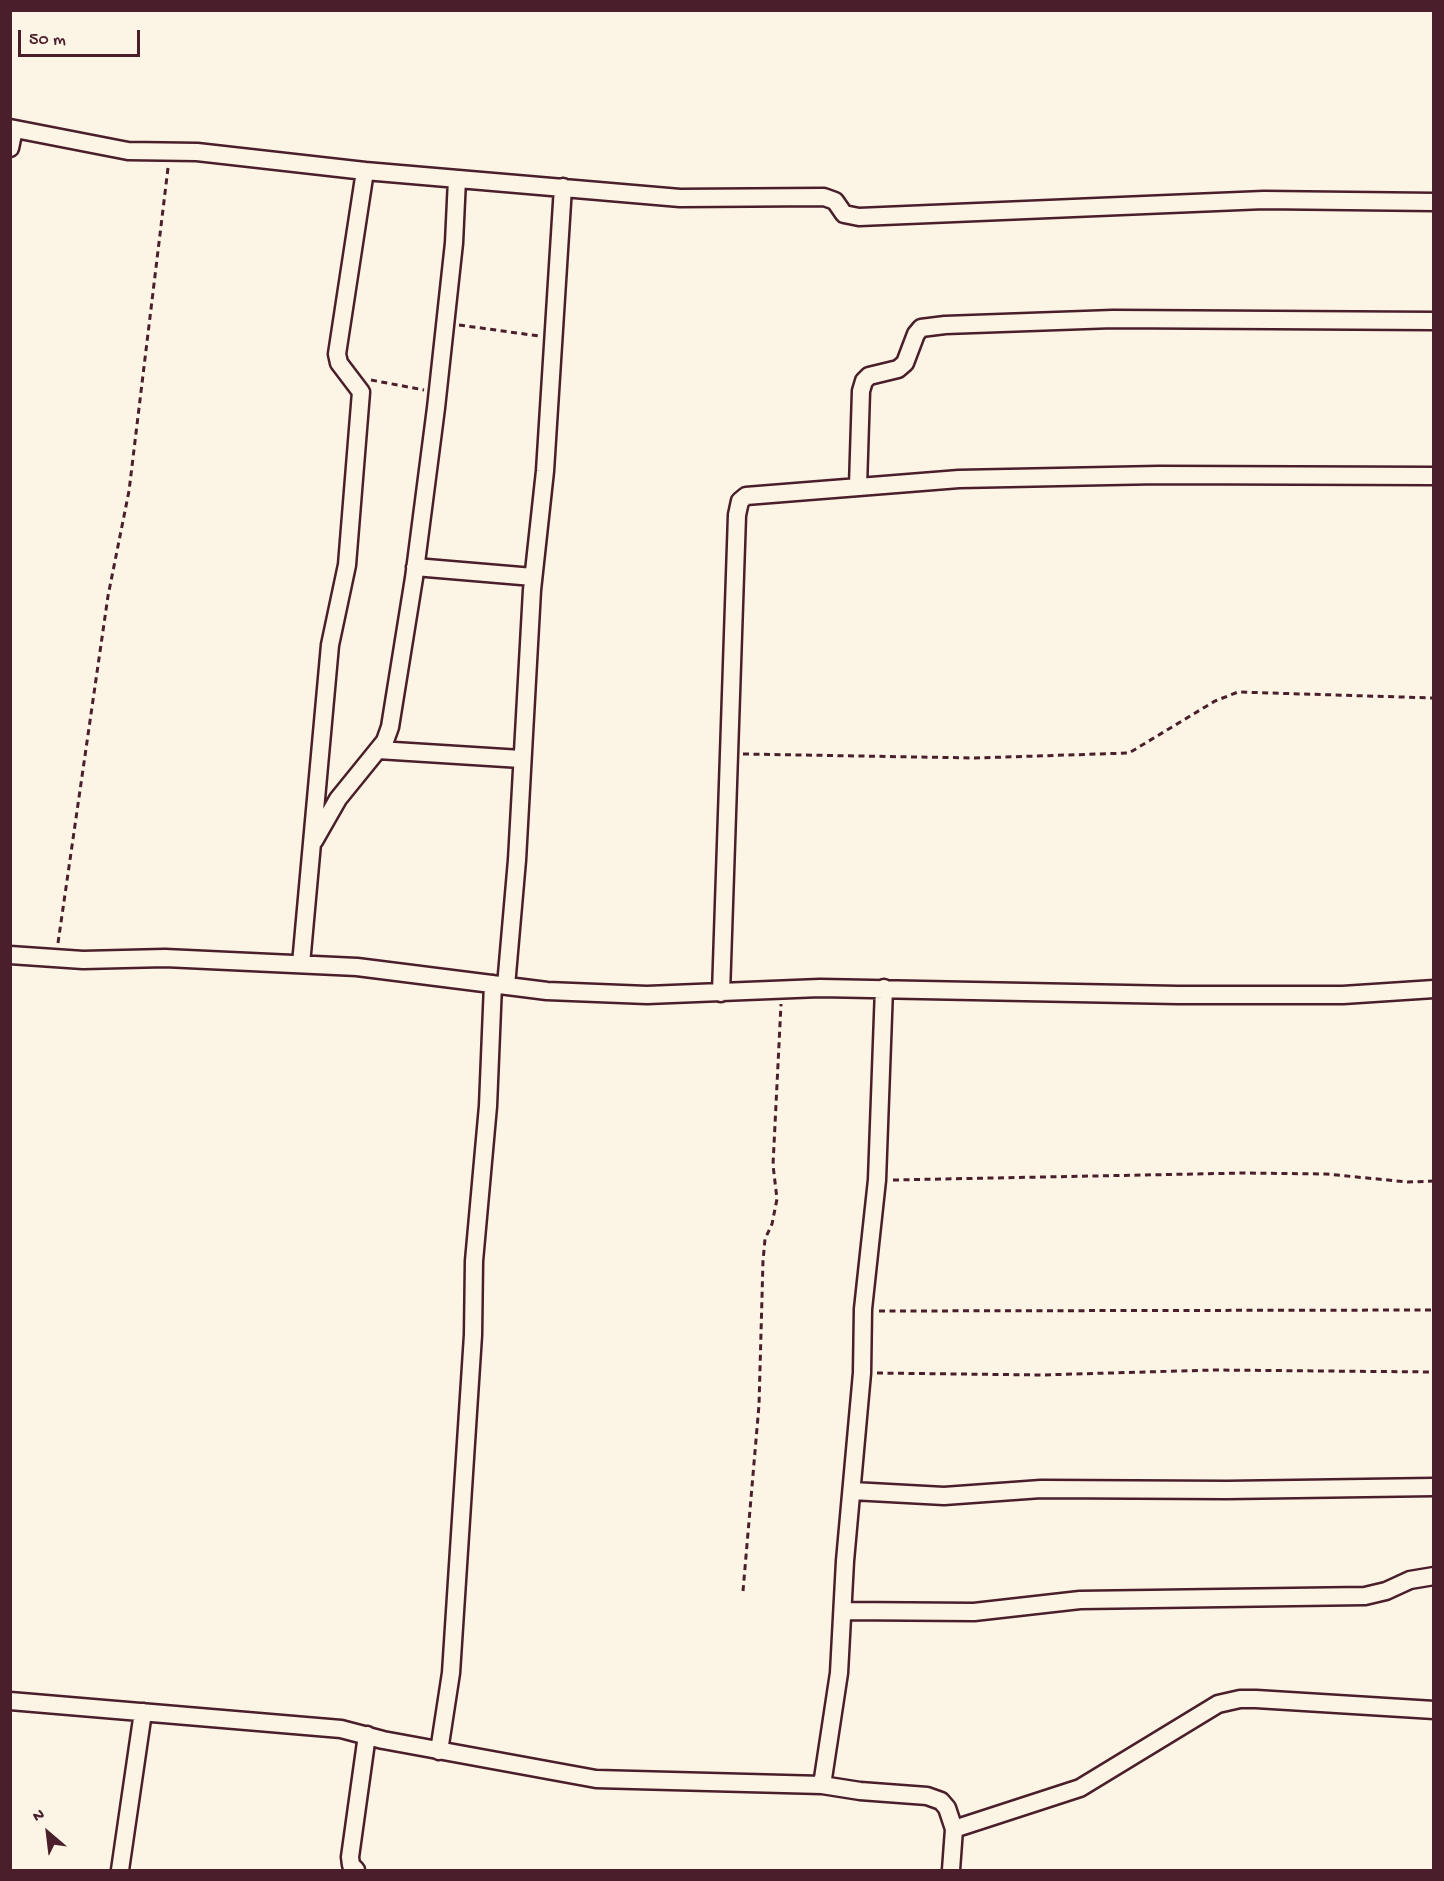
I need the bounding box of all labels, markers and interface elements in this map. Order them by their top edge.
scale bar [21,18,142,56]
text: 50 m [29,30,66,51]
north arrow [18,1803,78,1863]
text: N [30,1806,48,1828]

